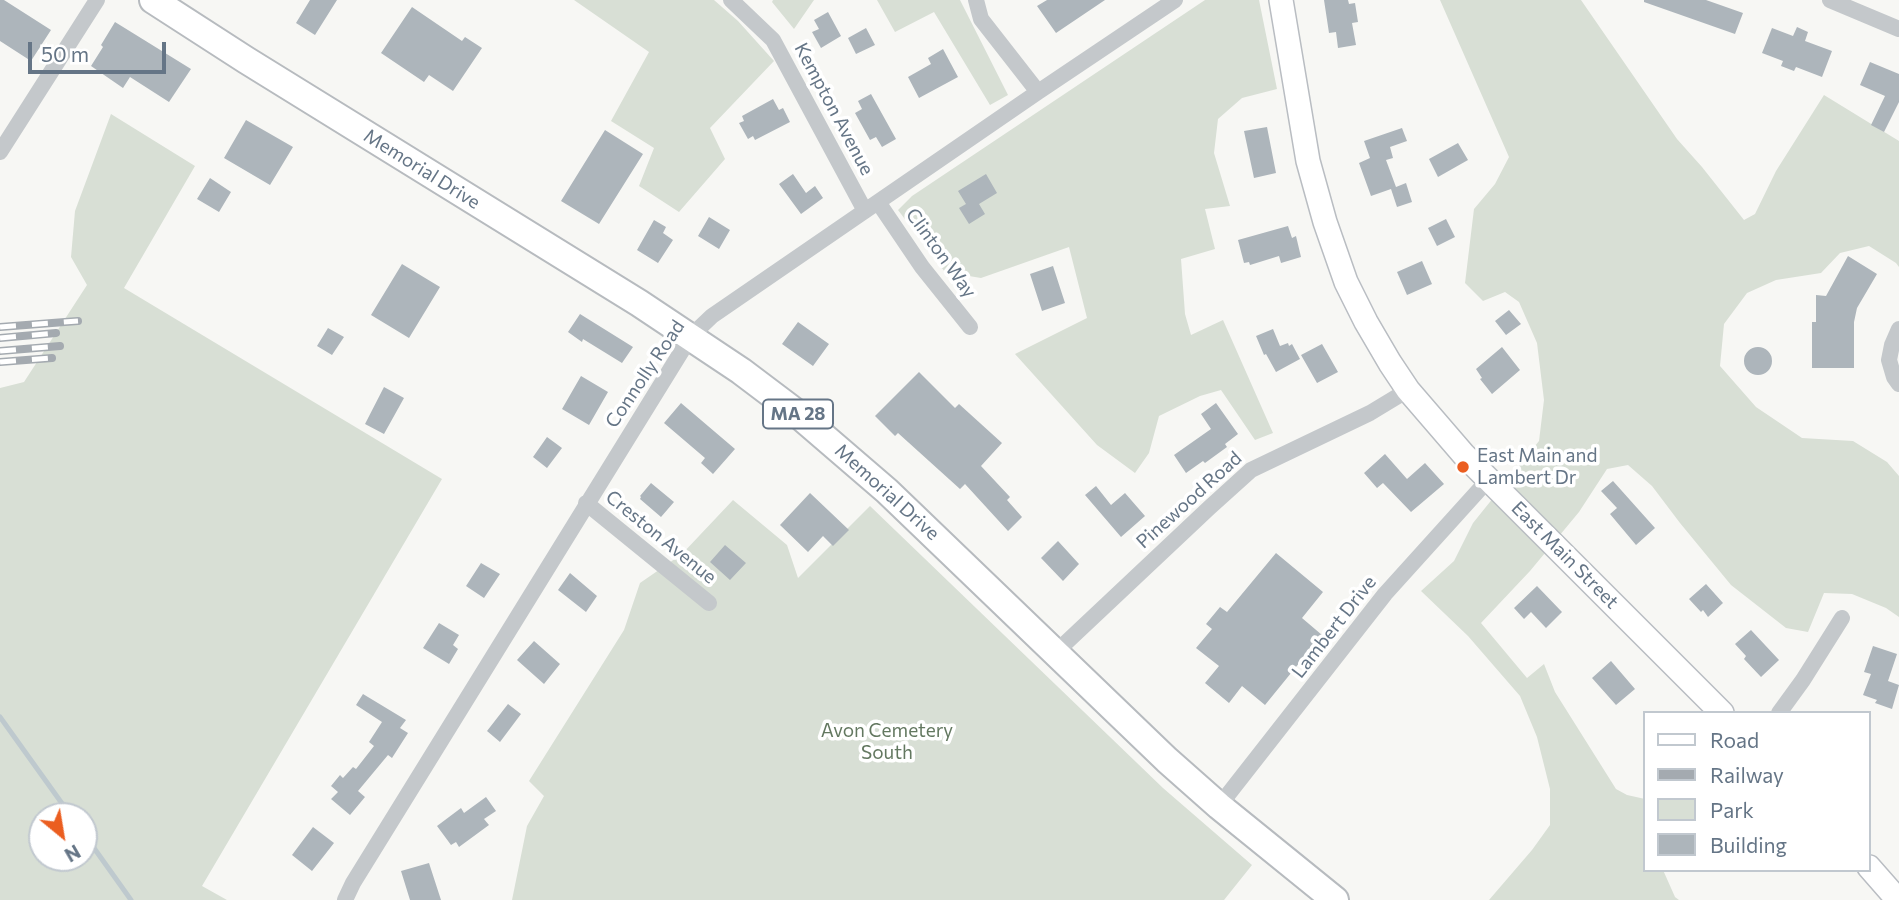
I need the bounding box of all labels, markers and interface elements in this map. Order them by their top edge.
scale bar [32,28,170,72]
street label: Kempton Avenue [790,39,878,179]
text: 50 m [41,41,89,66]
street label: Memorial Drive [360,124,484,214]
street label: Clinton Way [901,204,981,302]
street label: Connolly Road [601,316,689,432]
road number: MA 28 [763,400,833,428]
street label: Memorial Drive [830,439,944,545]
place label: East Main and Lambert Dr [1477,445,1597,489]
street label: Pinewood Road [1132,447,1246,553]
marker: East Main and Lambert Dr [1455,459,1471,475]
street label: Creston Avenue [601,485,721,589]
street label: East Main Street [1507,497,1623,613]
street label: Lambert Drive [1287,571,1381,683]
legend [1644,711,1871,872]
park label: Avon Cemetery South [821,720,953,764]
text: Road [1710,727,1759,752]
text: Railway [1710,762,1784,787]
text: Park [1710,797,1754,822]
north arrow [28,802,98,872]
text: Building [1710,832,1787,857]
text: N [61,840,85,867]

